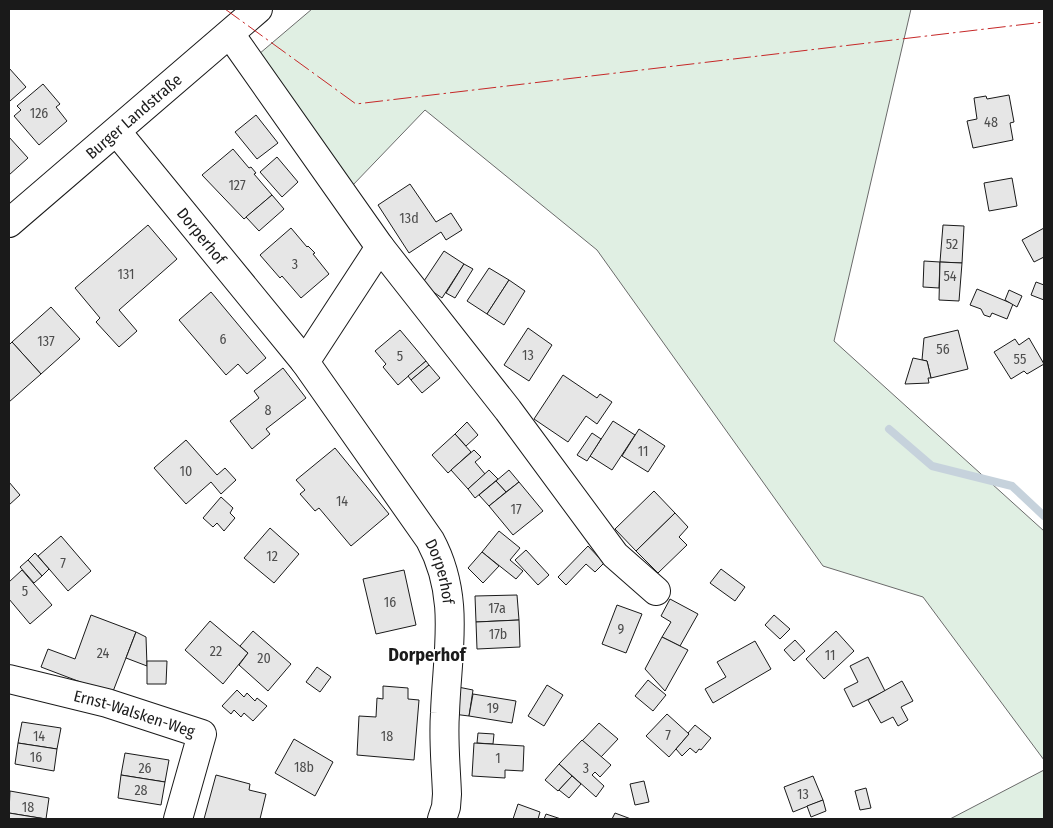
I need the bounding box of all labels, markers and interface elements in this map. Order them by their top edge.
street label: Burger Landstraße [82,70,185,163]
house number: 126 [30,105,48,122]
house number: 48 [984,114,998,131]
house number: 127 [228,177,246,194]
street label: Dorperhof [173,204,231,269]
house number: 13d [399,210,419,227]
house number: 52 [946,236,958,253]
house number: 3 [292,256,298,273]
house number: 131 [118,266,134,283]
house number: 54 [943,268,957,285]
house number: 6 [220,331,227,348]
house number: 137 [37,333,55,350]
house number: 56 [936,341,950,358]
house number: 13 [522,347,534,364]
house number: 5 [397,348,403,365]
house number: 55 [1014,351,1026,368]
house number: 8 [265,402,272,419]
house number: 11 [638,443,648,460]
house number: 10 [180,463,192,480]
house number: 14 [336,493,348,510]
house number: 17 [510,501,522,518]
street label: Dorperhof [422,536,458,606]
house number: 12 [266,548,278,565]
house number: 7 [60,555,66,572]
house number: 5 [22,583,28,600]
house number: 16 [384,594,396,611]
house number: 17a [488,600,506,617]
house number: 9 [618,621,625,638]
house number: 17b [489,626,507,643]
house number: 22 [210,643,222,660]
district label: Dorperhof [388,644,468,666]
house number: 24 [97,645,110,662]
house number: 11 [825,647,835,664]
house number: 20 [257,650,271,667]
street label: Ernst-Walsken-Weg [72,686,198,741]
house number: 19 [487,700,499,717]
house number: 7 [665,727,671,744]
house number: 14 [33,728,45,745]
house number: 18 [381,728,393,745]
house number: 16 [30,749,42,766]
house number: 1 [495,750,501,767]
house number: 18b [294,759,314,776]
house number: 26 [138,760,152,777]
house number: 3 [583,760,589,777]
house number: 28 [134,782,148,799]
house number: 13 [797,786,809,803]
house number: 18 [22,799,34,816]

